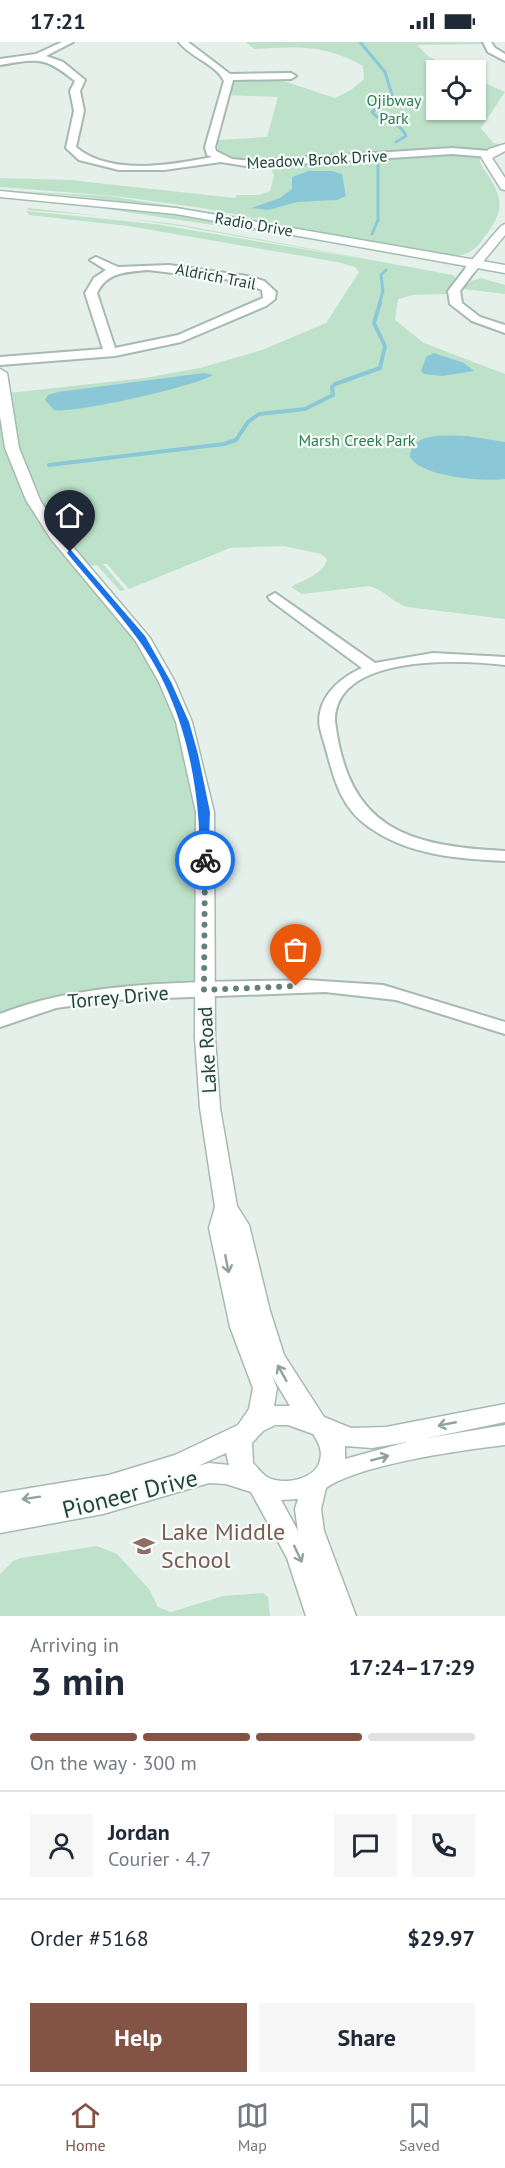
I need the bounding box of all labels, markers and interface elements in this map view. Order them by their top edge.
text: 17:21 [30,7,86,35]
map controls [426,60,486,120]
button: locate [426,60,486,120]
park label: Ojibway Park [366,90,422,128]
street label: Meadow Brook Drive [246,145,388,173]
street label: Radio Drive [213,207,295,241]
street label: Aldrich Trail [174,258,258,294]
park label: Marsh Creek Park [298,430,416,450]
pin [44,490,95,552]
icon: home [53,499,86,532]
courier [175,830,235,890]
icon: bike [189,844,222,877]
pin [270,924,321,986]
icon: bag [279,933,312,966]
street label: Torrey Drive [66,980,170,1014]
street label: Lake Road [192,1006,222,1094]
one-way arrow [222,1253,233,1273]
one-way arrow [276,1365,287,1383]
one-way arrow [438,1419,458,1430]
one-way arrow [371,1452,390,1464]
street label: Pioneer Drive [59,1462,201,1525]
one-way arrow [22,1493,41,1504]
place label: Lake Middle School [161,1516,285,1575]
school or university icon: Lake Middle School [132,1534,156,1558]
one-way arrow [293,1545,305,1563]
text: Arriving in [30,1632,119,1658]
text: 17:24–17:29 [349,1653,475,1681]
text: 3 min [30,1655,125,1706]
text: On the way · 300 m [30,1750,197,1776]
button: person [30,1814,93,1877]
button: chat [334,1814,397,1877]
button: phone [412,1814,475,1877]
text: Jordan [108,1818,170,1846]
text: Courier · 4.7 [108,1846,211,1872]
text: Order #5168 [30,1924,149,1952]
text: $29.97 [407,1924,475,1952]
button: Help [30,2003,247,2072]
button: Share [259,2003,475,2072]
tab: Home [65,2099,106,2155]
tab: Map [236,2099,269,2155]
tab: Saved [399,2099,440,2155]

